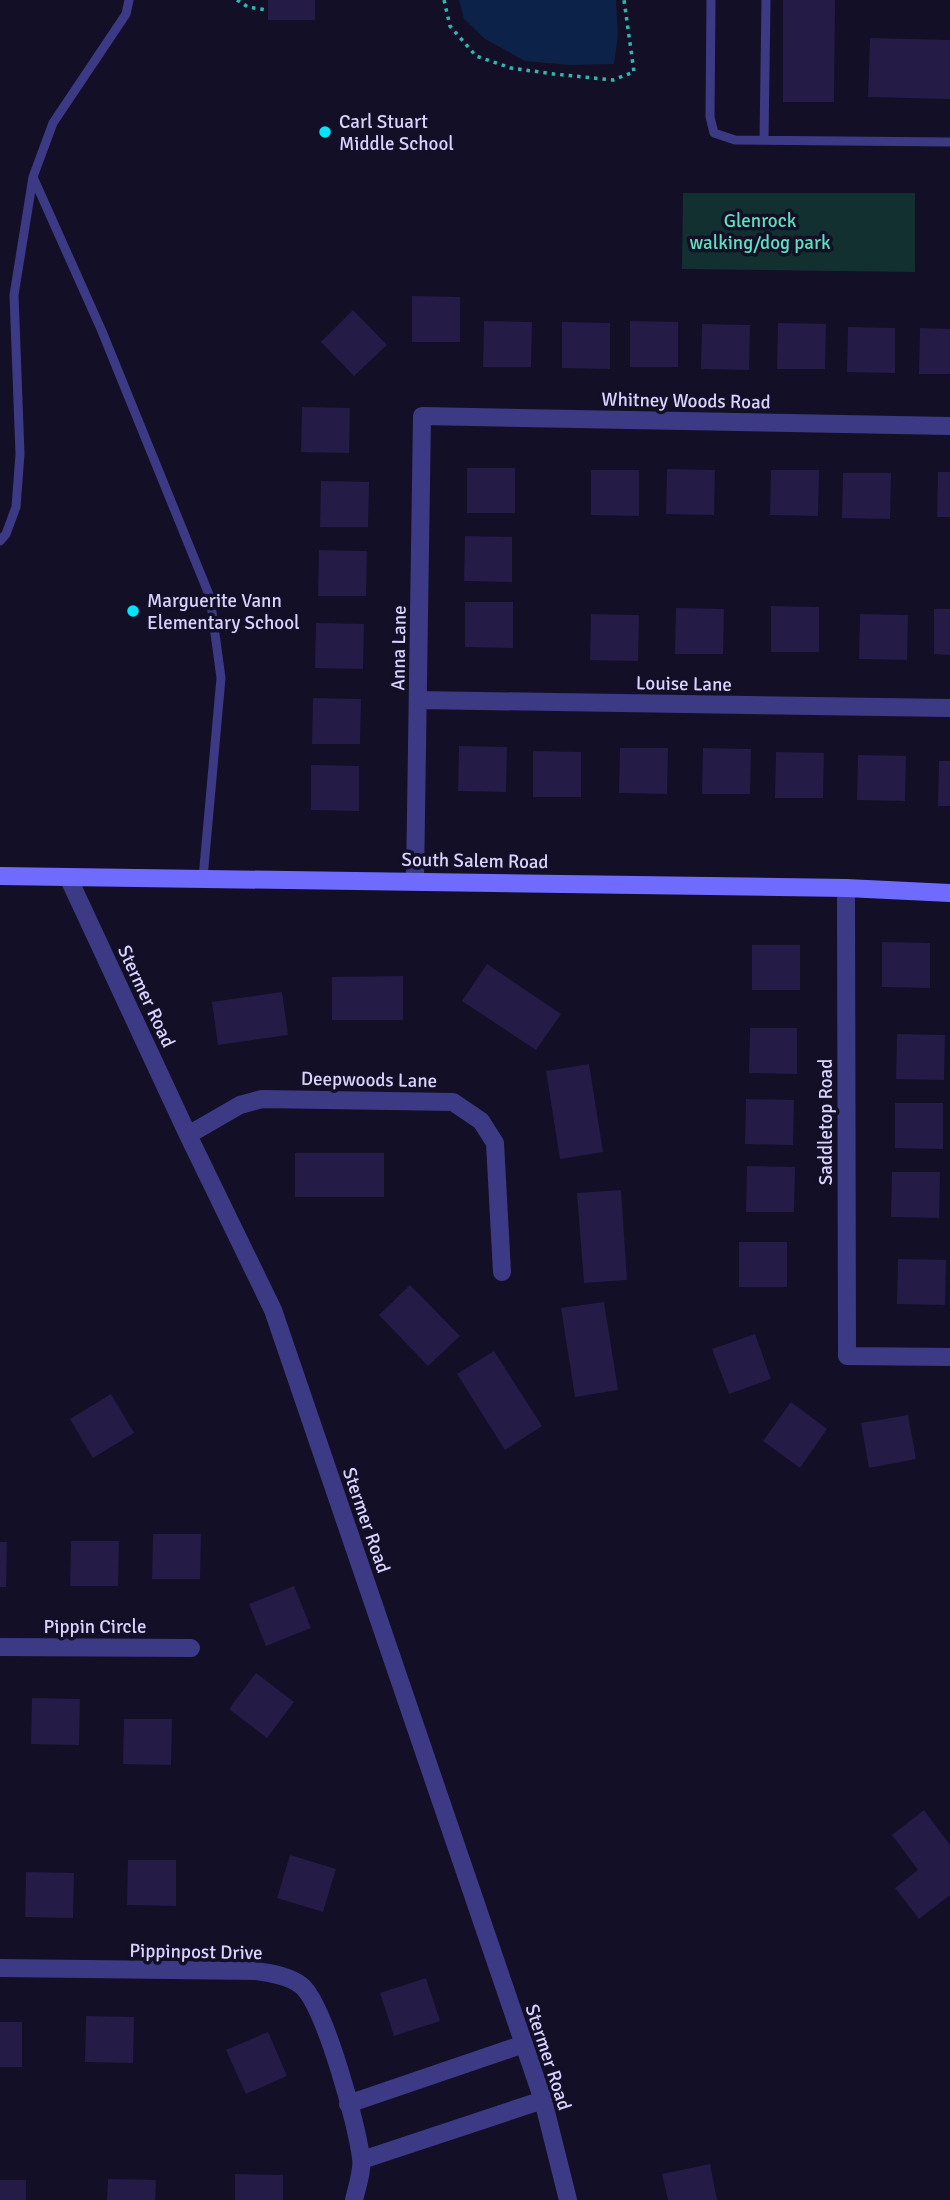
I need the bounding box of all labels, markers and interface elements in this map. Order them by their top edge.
place label: Carl Stuart Middle School [339,110,454,156]
marker: Carl Stuart Middle School [317,124,333,140]
park label: Glenrock walking/dog park [690,209,831,255]
street label: Whitney Woods Road [601,388,771,414]
place label: Marguerite Vann Elementary School [147,589,300,635]
marker: Marguerite Vann Elementary School [125,603,141,619]
street label: Anna Lane [386,605,412,691]
street label: Louise Lane [636,671,732,697]
street label: South Salem Road [401,848,549,874]
street label: Stermer Road [112,941,180,1051]
street label: Saddletop Road [814,1059,838,1185]
street label: Deepwoods Lane [301,1067,437,1093]
street label: Stermer Road [337,1464,395,1576]
street label: Pippin Circle [44,1615,146,1639]
street label: Pippinpost Drive [129,1939,263,1965]
street label: Stermer Road [520,2001,576,2113]

